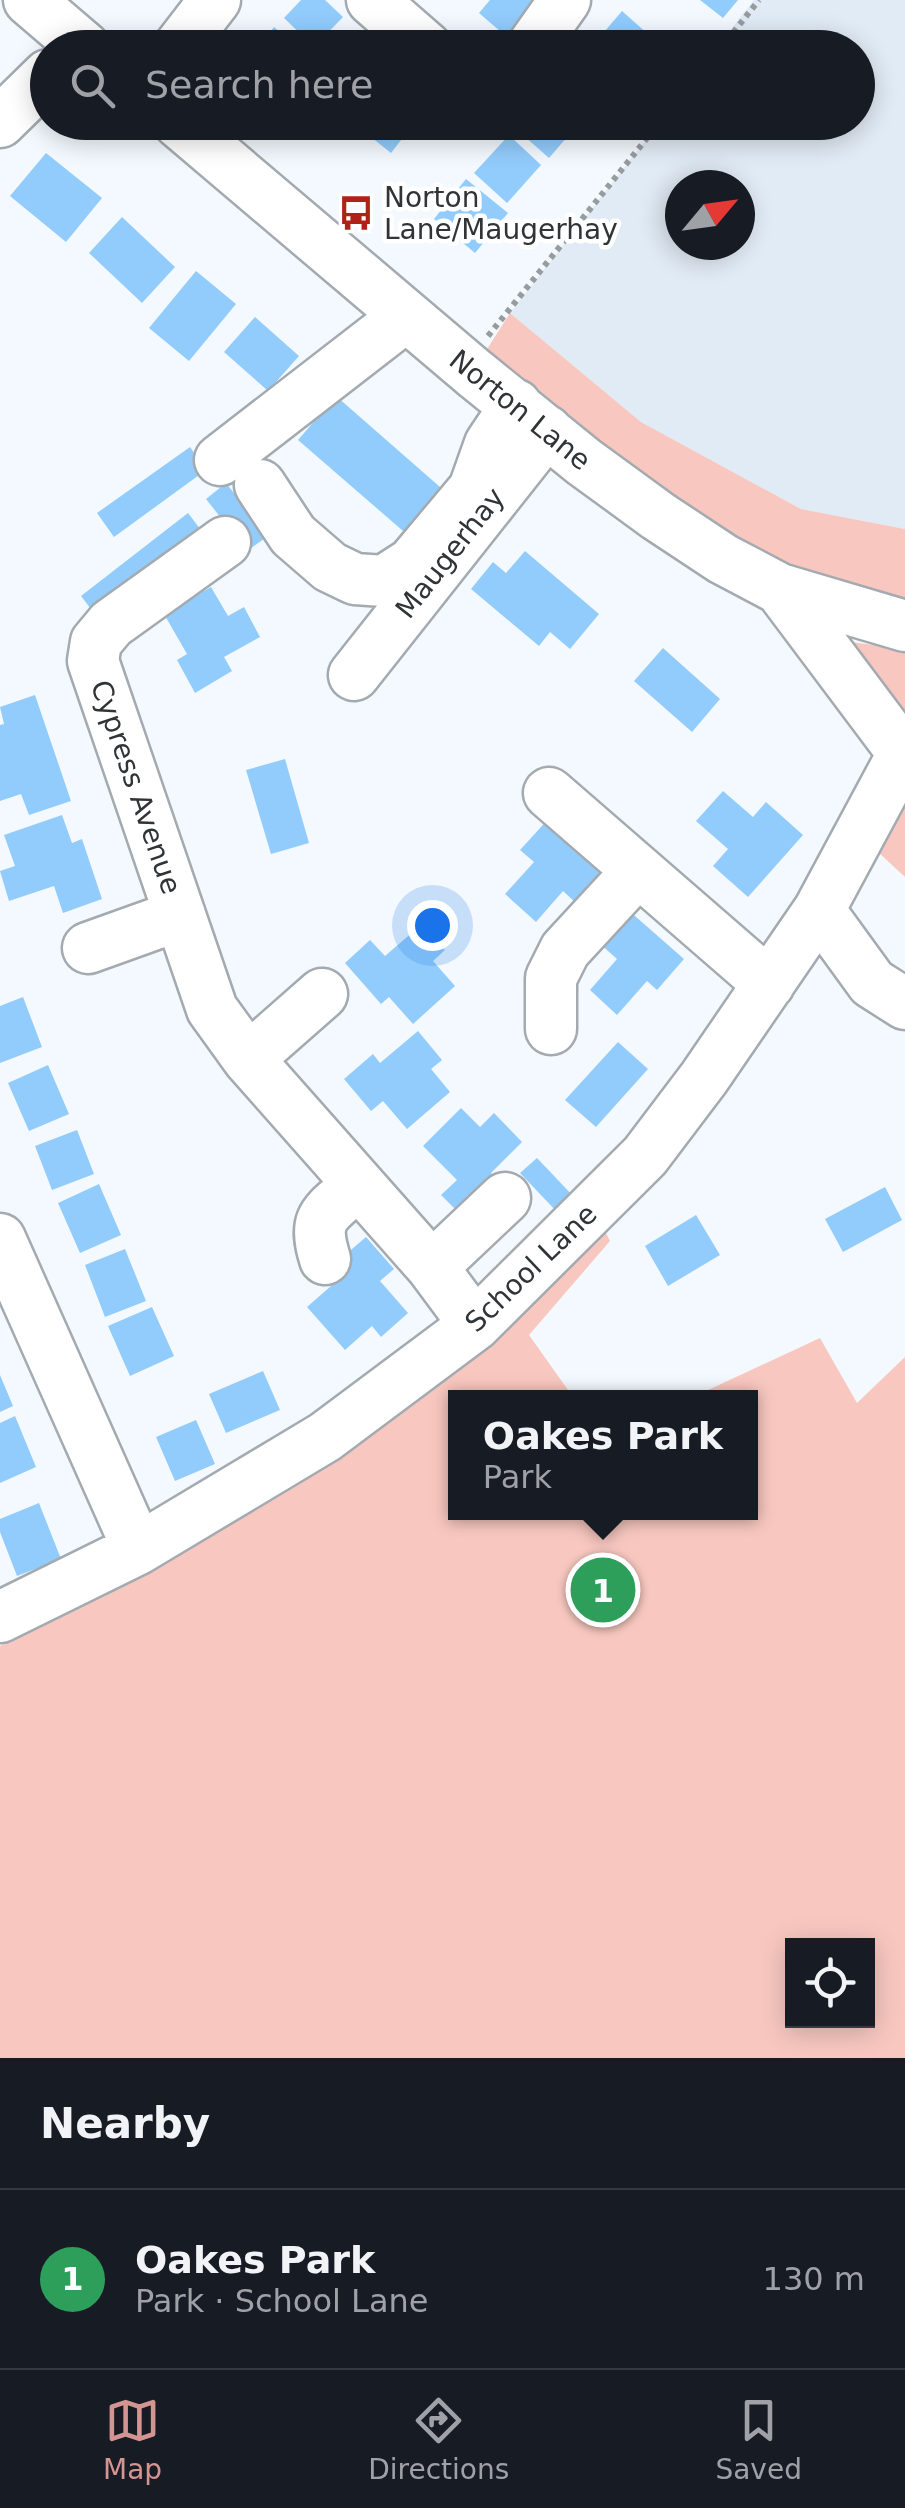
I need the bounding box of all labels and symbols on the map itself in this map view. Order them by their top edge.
north arrow [665,170,755,260]
place label: Norton Lane/Maugerhay [384,181,618,246]
bus stop icon: Norton Lane/Maugerhay [337,194,375,232]
street label: Norton Lane [443,343,597,477]
street label: Maugerhay [389,481,511,625]
street label: Cypress Avenue [84,676,188,898]
your location [407,900,458,951]
street label: School Lane [459,1197,603,1339]
pin: 1 [570,1552,636,1628]

